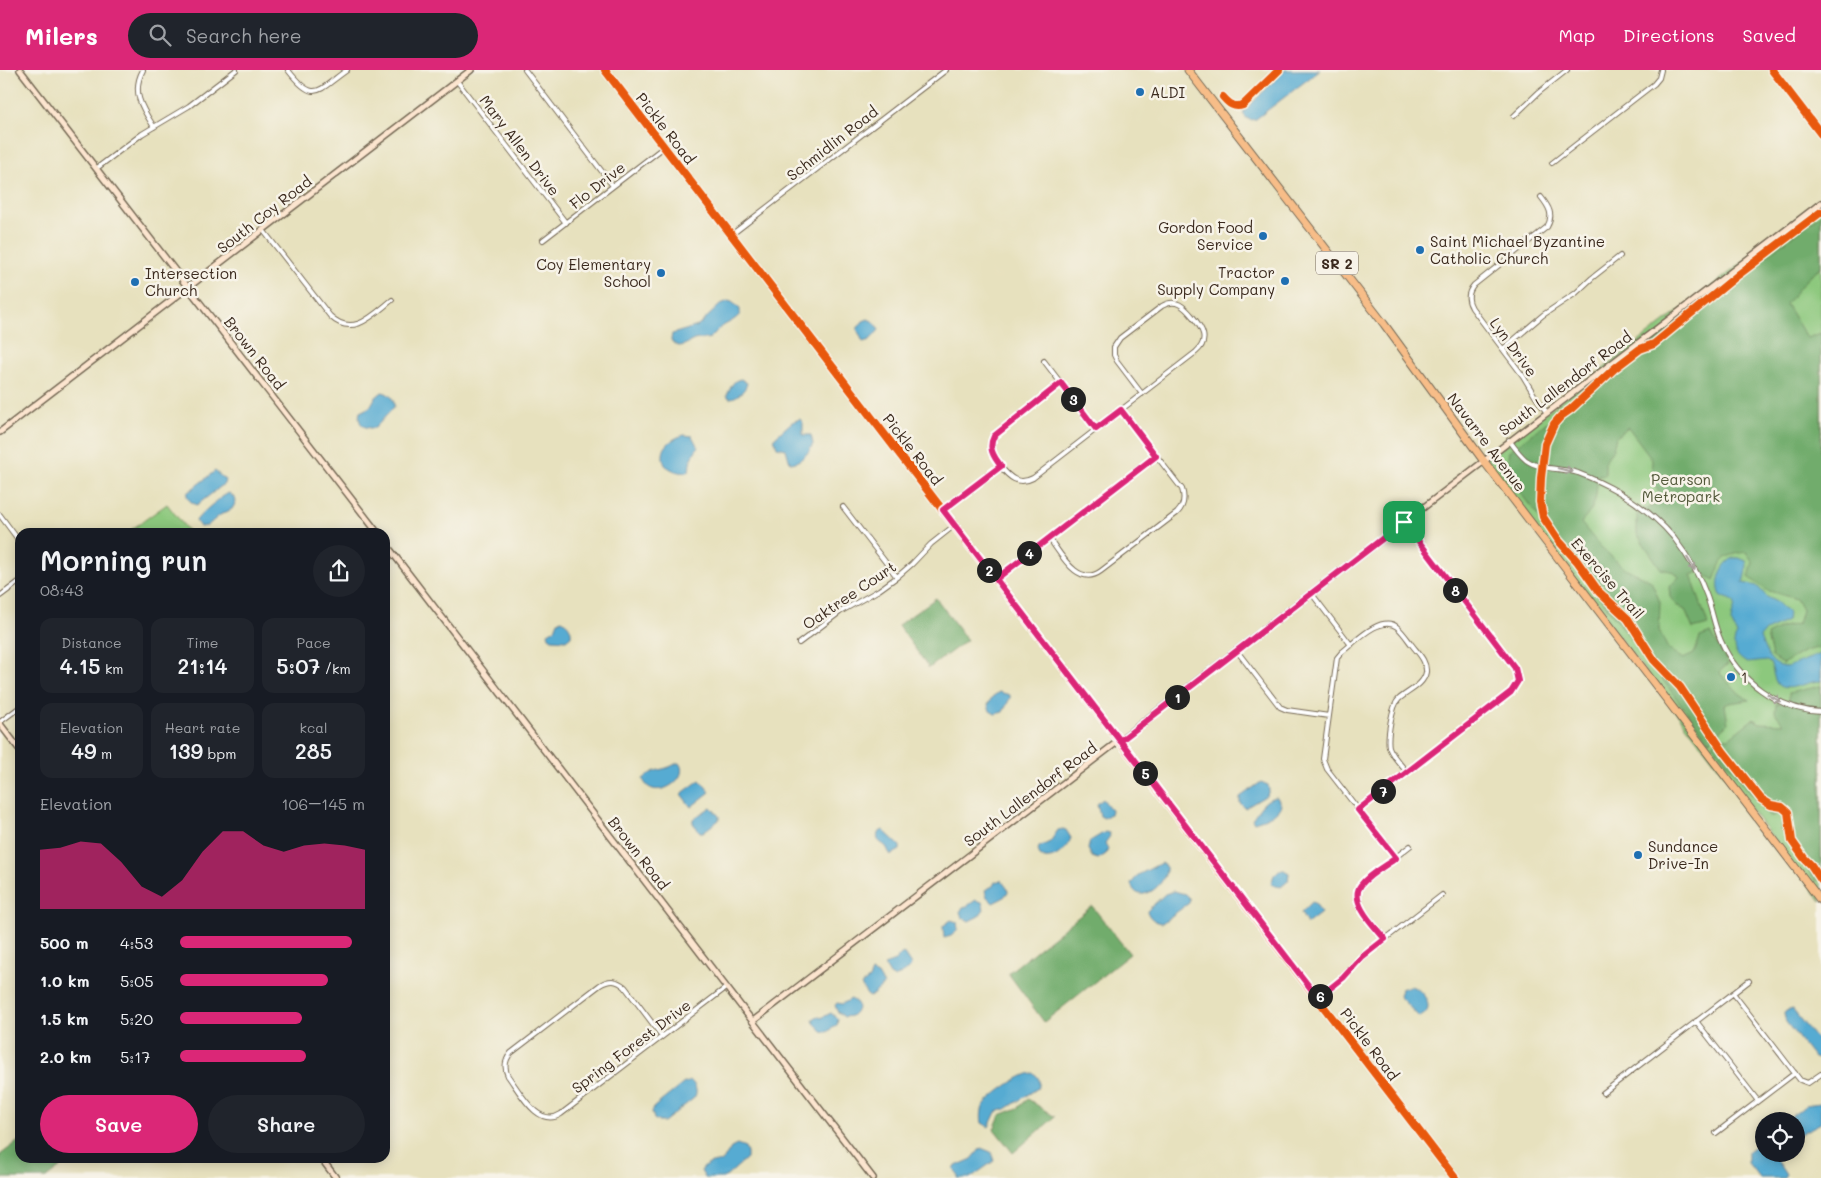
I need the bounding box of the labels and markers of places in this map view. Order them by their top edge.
place label: ALDI [1150,82,1186,102]
marker: ALDI [1134,86,1146,98]
place label: Gordon Food Service [1158,217,1253,254]
marker: Gordon Food Service [1257,230,1269,242]
place label: Saint Michael Byzantine Catholic Church [1430,231,1605,268]
marker: Saint Michael Byzantine Catholic Church [1414,244,1426,256]
place label: Coy Elementary School [536,254,651,291]
place label: Tractor Supply Company [1157,262,1275,299]
place label: Intersection Church [145,263,237,300]
marker: Coy Elementary School [655,267,667,279]
marker: Tractor Supply Company [1279,275,1291,287]
marker: Intersection Church [129,276,141,288]
pin: 3 [1060,386,1086,412]
pin [1383,501,1425,543]
pin: 4 [1016,540,1042,566]
pin: 2 [976,558,1002,582]
pin: 8 [1442,578,1468,602]
place label: 1 [1741,667,1748,687]
marker: 1 [1725,671,1737,683]
pin: 1 [1164,684,1190,710]
pin: 5 [1132,760,1158,786]
pin: 7 [1370,778,1396,804]
place label: Sundance Drive-In [1648,836,1718,873]
marker: Sundance Drive-In [1632,849,1644,861]
pin: 6 [1308,984,1332,1008]

